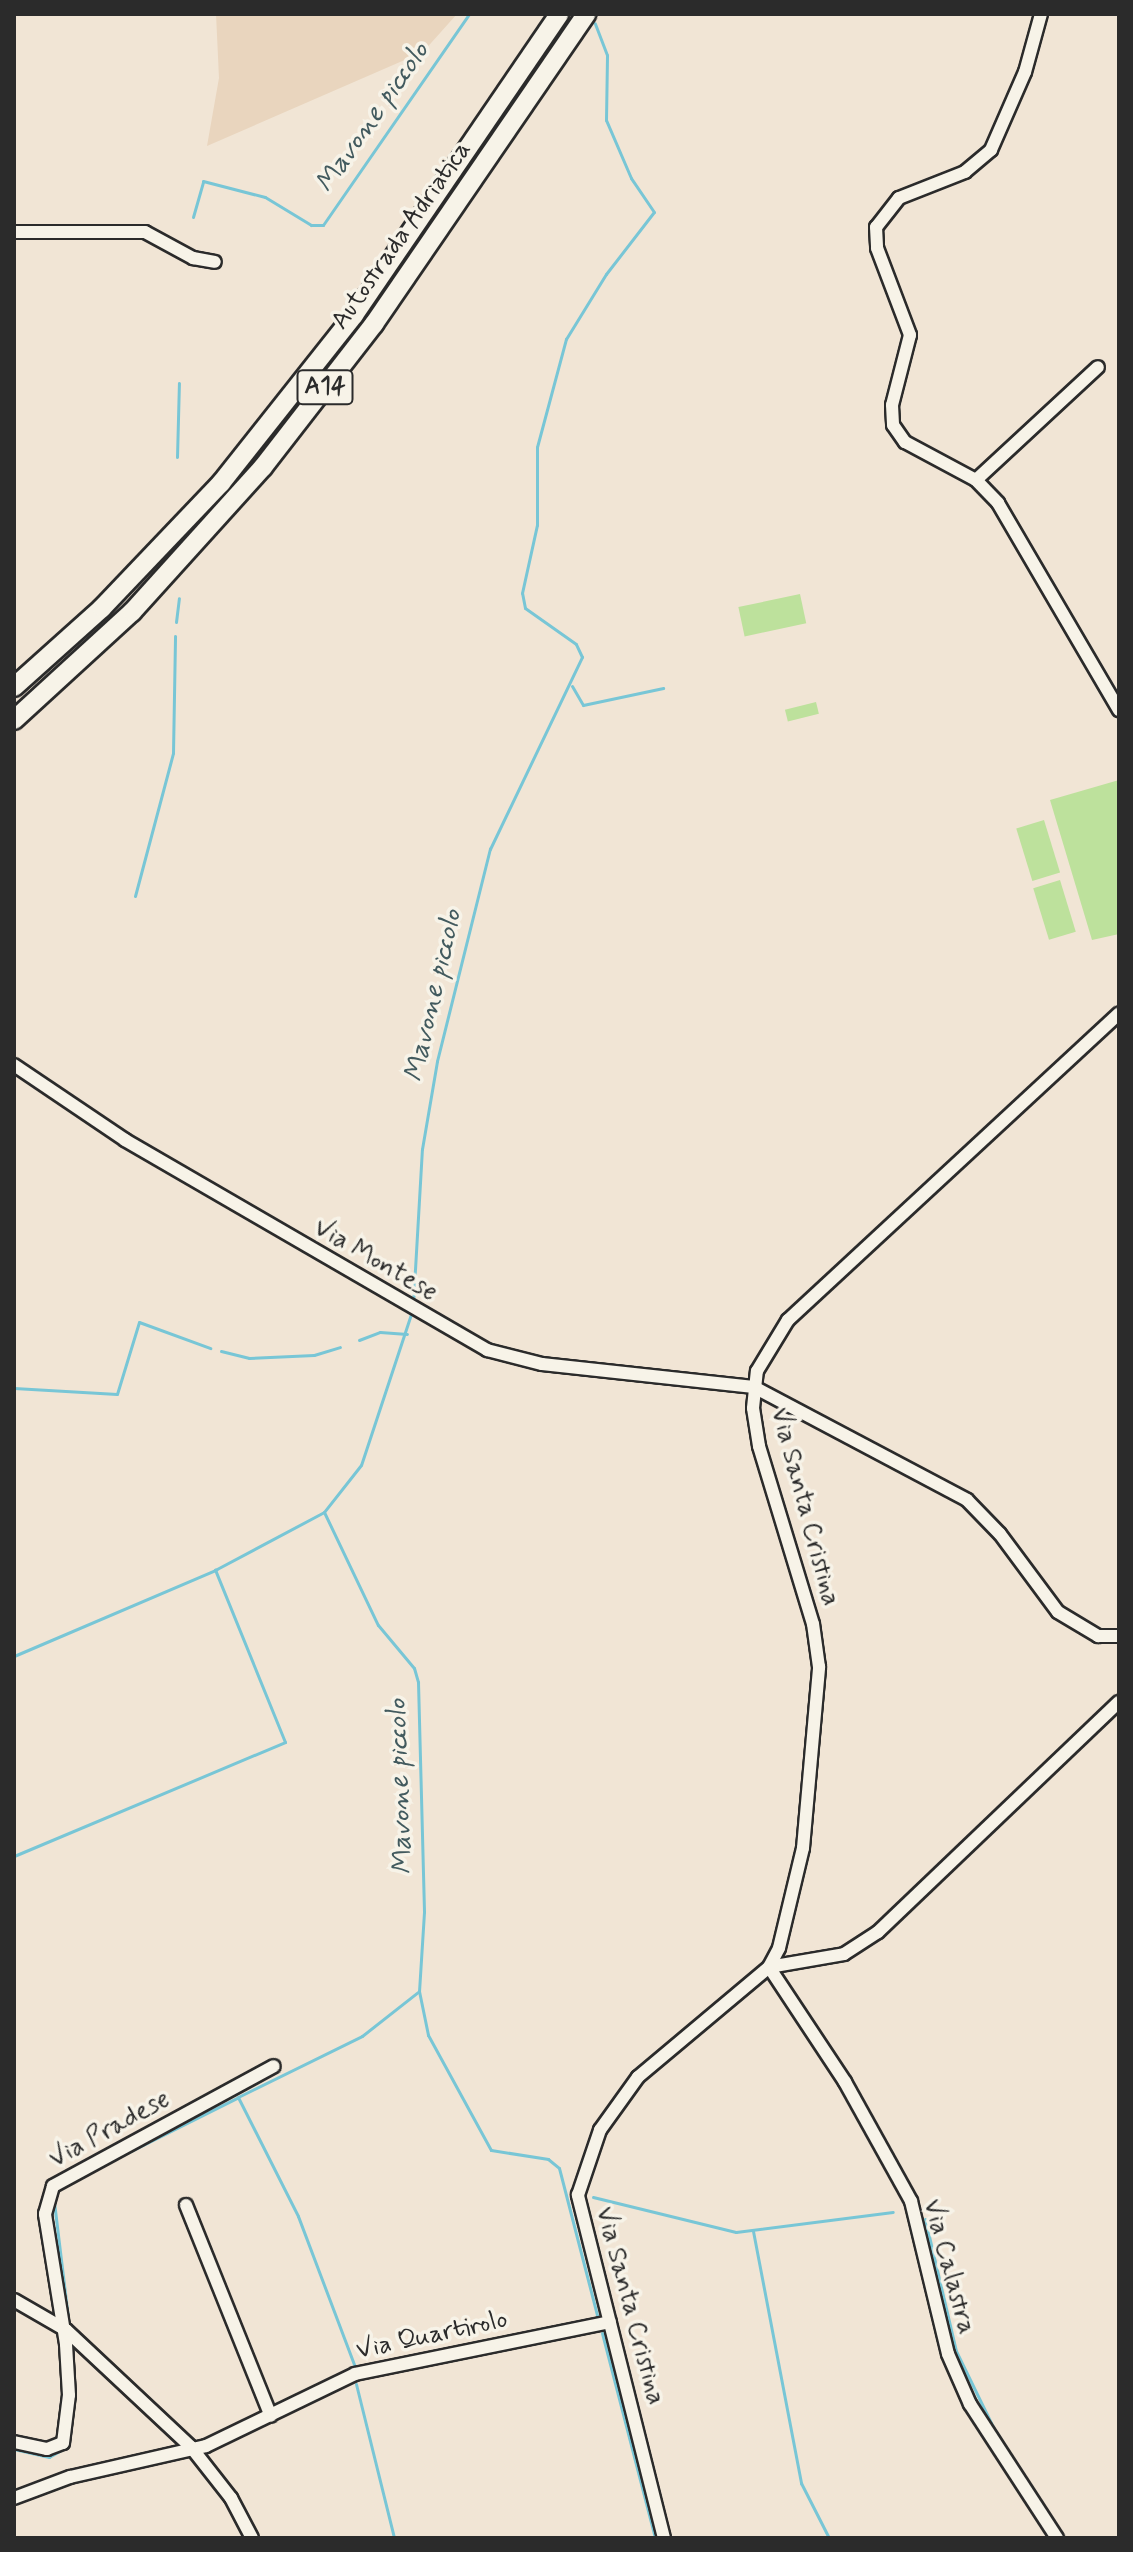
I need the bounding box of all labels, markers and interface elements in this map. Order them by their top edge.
water label: Mavone piccolo [309,36,437,200]
street label: Autostrada Adriatica [324,134,480,338]
road number: A14 [295,367,355,407]
water label: Mavone piccolo [398,906,470,1086]
street label: Via Montese [307,1213,443,1309]
street label: Via Santa Cristina [763,1406,845,1608]
water label: Mavone piccolo [381,1698,421,1876]
street label: Via Pradese [45,2085,175,2175]
street label: Via Calastra [915,2197,981,2337]
street label: Via Santa Cristina [588,2205,670,2407]
street label: Via Quartirolo [354,2305,510,2367]

